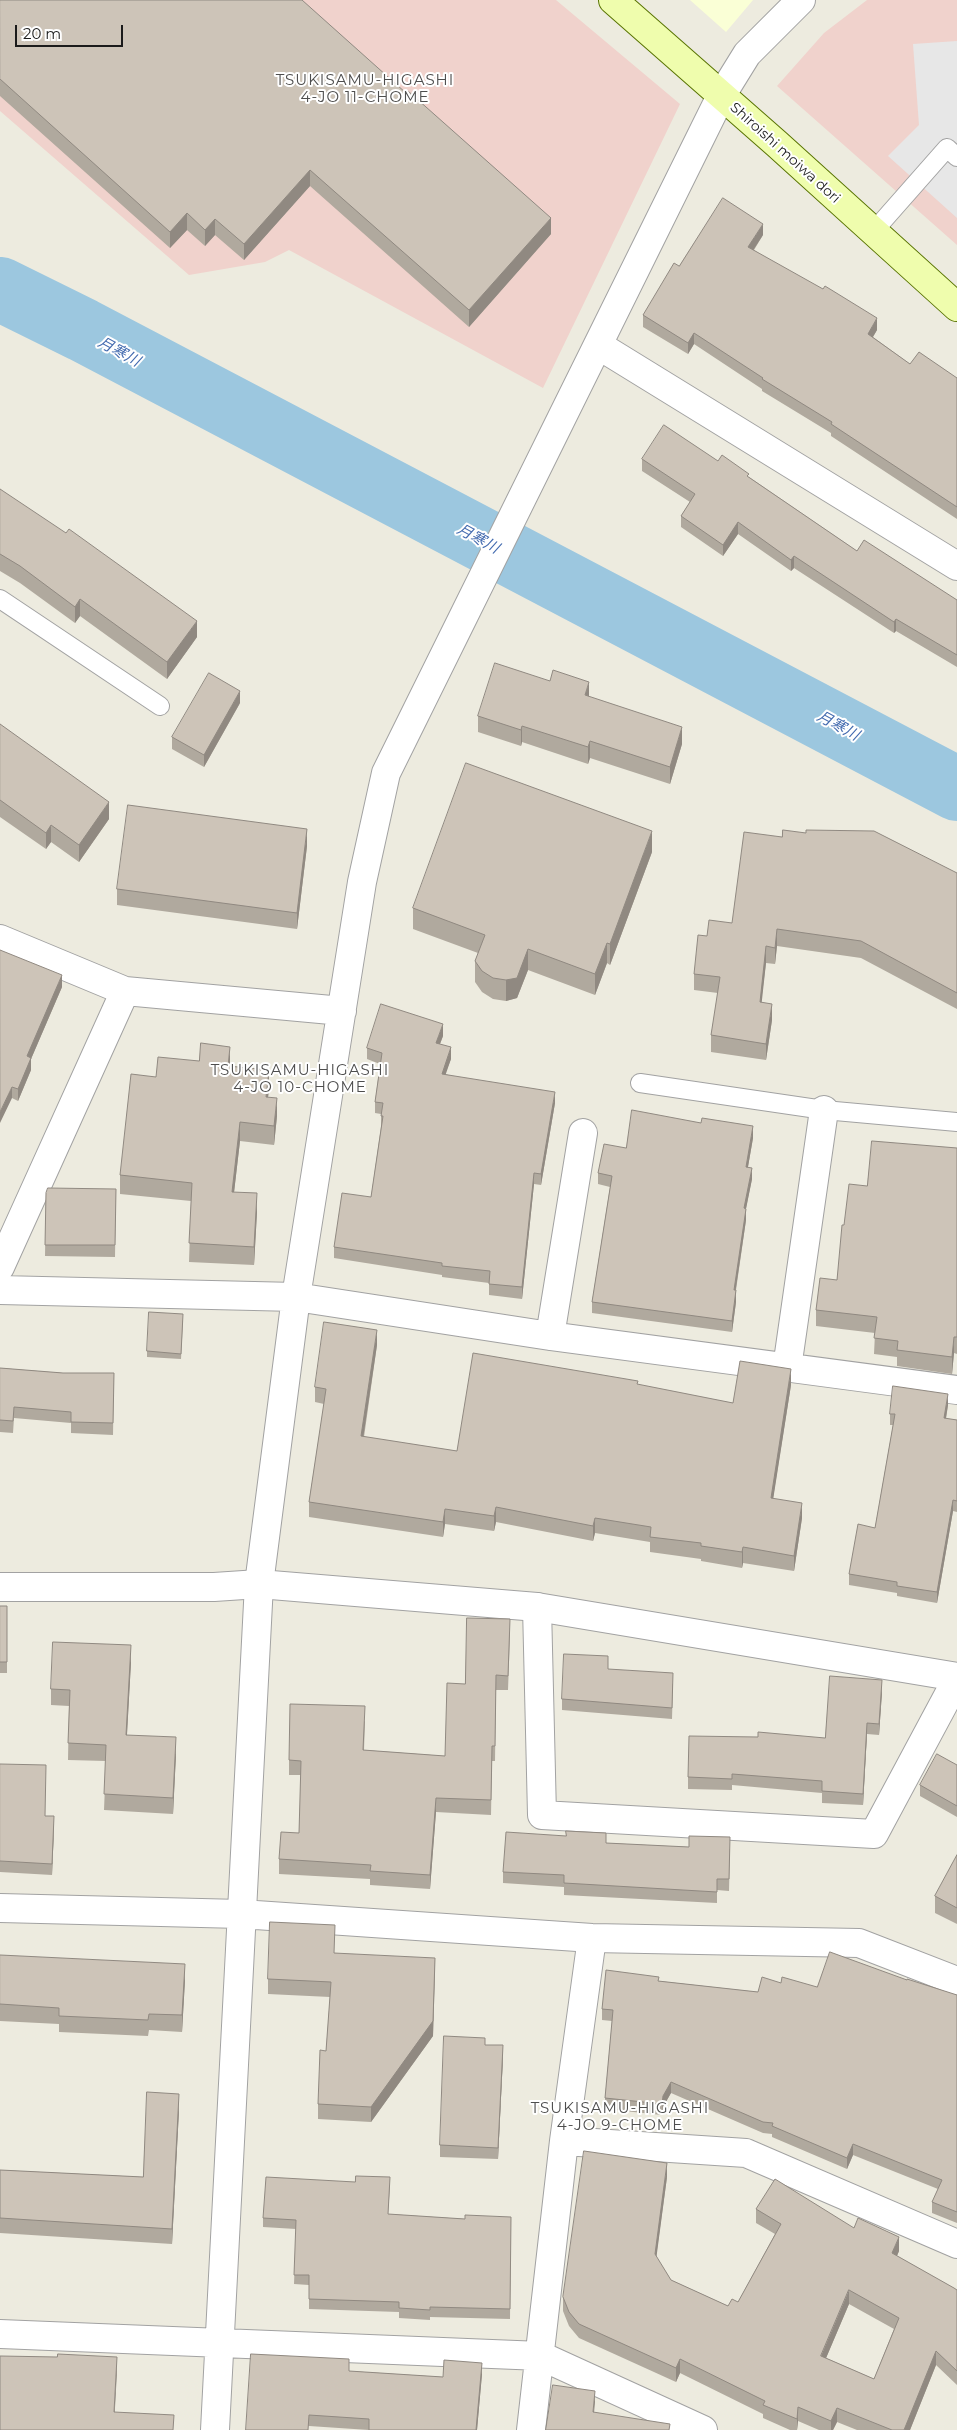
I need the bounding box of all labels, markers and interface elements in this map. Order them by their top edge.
scale bar [18,15,125,47]
text: 20 m [23,24,61,43]
district label: TSUKISAMU-HIGASHI 4-JO 11-CHOME [274,72,456,107]
street label: Shiroishi moiwa dori [726,99,844,207]
water label: 月寒川 [95,333,143,371]
water label: 月寒川 [454,520,502,558]
water label: 月寒川 [814,707,862,745]
district label: TSUKISAMU-HIGASHI 4-JO 10-CHOME [209,1062,391,1097]
district label: TSUKISAMU-HIGASHI 4-JO 9-CHOME [529,2100,711,2135]

